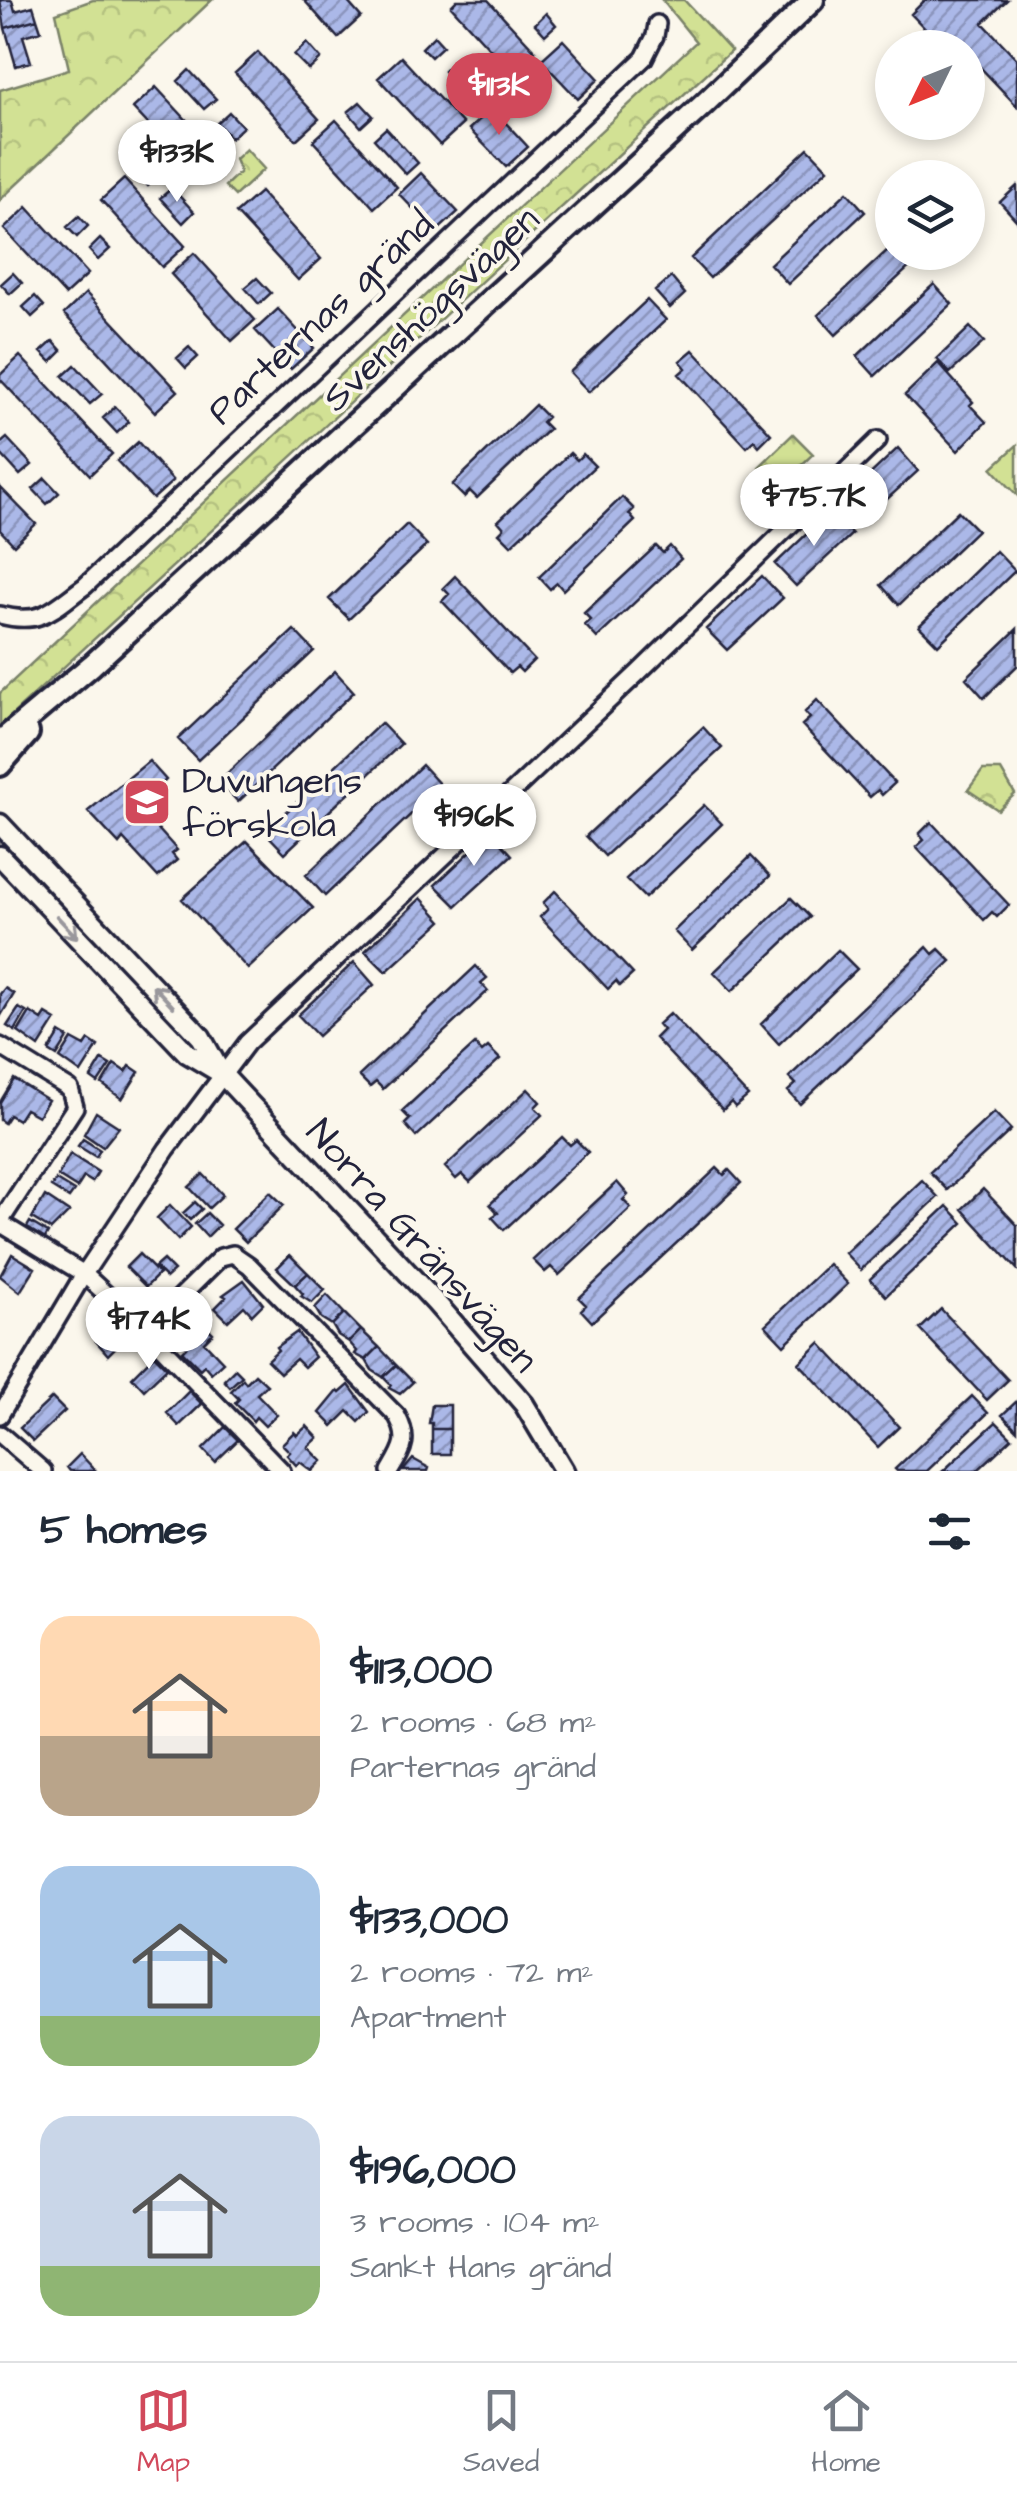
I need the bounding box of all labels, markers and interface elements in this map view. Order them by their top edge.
north arrow [875,30,985,140]
map controls [875,30,985,270]
pin: $113K [429,53,569,138]
text: $113K [468,63,530,108]
pin: $133K [107,120,247,205]
text: $133K [140,130,214,175]
button: layers [875,160,985,270]
street label: Svenshögsvägen [311,195,551,424]
street label: Parternas gränd [197,200,446,437]
pin: $75.7K [733,464,895,549]
text: $75.7K [762,474,866,519]
place label: Duvungens förskola [182,756,362,852]
school or university icon: Duvungens förskola [121,776,173,828]
pin: $196K [404,784,544,869]
text: $196K [434,794,514,839]
one-way arrow [55,914,79,938]
one-way arrow [151,985,175,1009]
street label: Norra Gränsvägen [294,1108,549,1384]
pin: $174K [79,1287,219,1372]
text: $174K [108,1297,190,1342]
text: 5 homes [40,1502,207,1560]
icon: filters [922,1504,977,1559]
text: $113,000 [350,1642,492,1700]
icon: home [120,1656,240,1776]
text: 2 rooms · 68 m² [350,1700,596,1745]
text: Parternas gränd [350,1745,596,1790]
text: $133,000 [350,1892,508,1950]
icon: home [120,1906,240,2026]
text: 2 rooms · 72 m² [350,1950,594,1995]
text: Apartment [350,1995,506,2040]
text: $196,000 [350,2142,516,2200]
icon: home [120,2156,240,2276]
text: 3 rooms · 104 m² [350,2200,600,2245]
text: Sankt Hans gränd [350,2245,612,2290]
tab: Map [136,2383,191,2482]
tab: Saved [463,2383,539,2482]
tab: Home [811,2383,881,2482]

